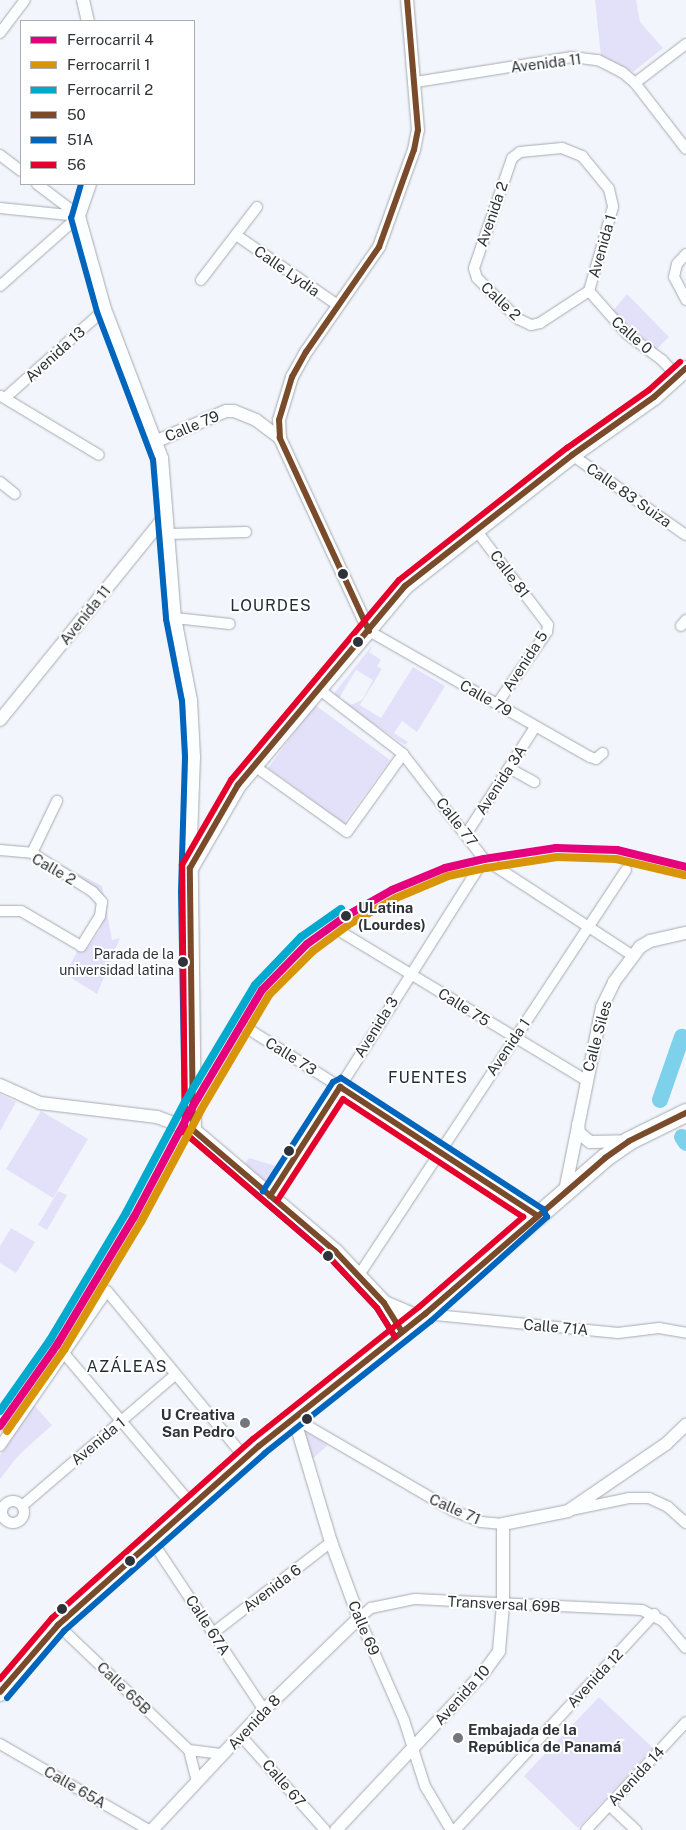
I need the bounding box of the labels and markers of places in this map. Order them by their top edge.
unlabelled marker [338,569,348,579]
unlabelled marker [353,637,363,647]
place label: ULatina (Lourdes) [358,898,426,933]
marker: ULatina (Lourdes) [337,907,355,925]
place label: Parada de la universidad latina [59,946,174,979]
marker: Parada de la universidad latina [178,957,188,967]
unlabelled marker [284,1146,294,1156]
unlabelled marker [323,1251,333,1261]
place label: U Creativa San Pedro [161,1405,235,1440]
unlabelled marker [302,1414,312,1424]
marker: U Creativa San Pedro [239,1417,251,1429]
unlabelled marker [125,1556,135,1566]
unlabelled marker [57,1604,67,1614]
place label: Embajada de la República de Panamá [468,1720,621,1755]
marker: Embajada de la República de Panamá [452,1732,464,1744]

